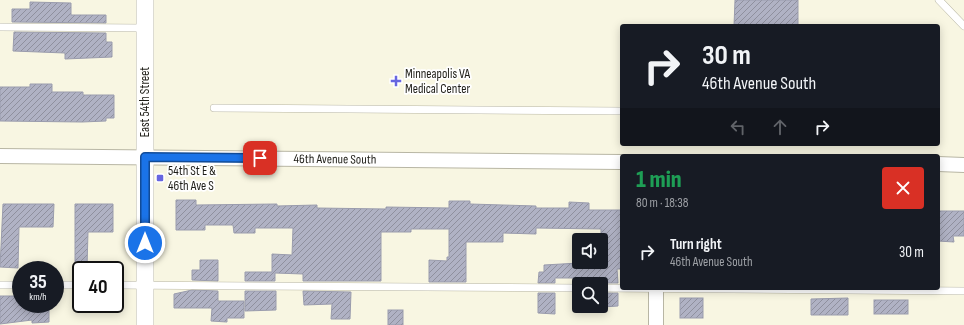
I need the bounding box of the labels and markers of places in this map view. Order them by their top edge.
place label: Minneapolis VA Medical Center [405,66,471,97]
marker: Minneapolis VA Medical Center [390,75,402,87]
pin [243,141,277,175]
place label: 54th St E & 46th Ave S [168,163,216,194]
marker: 54th St E & 46th Ave S [155,173,165,183]

